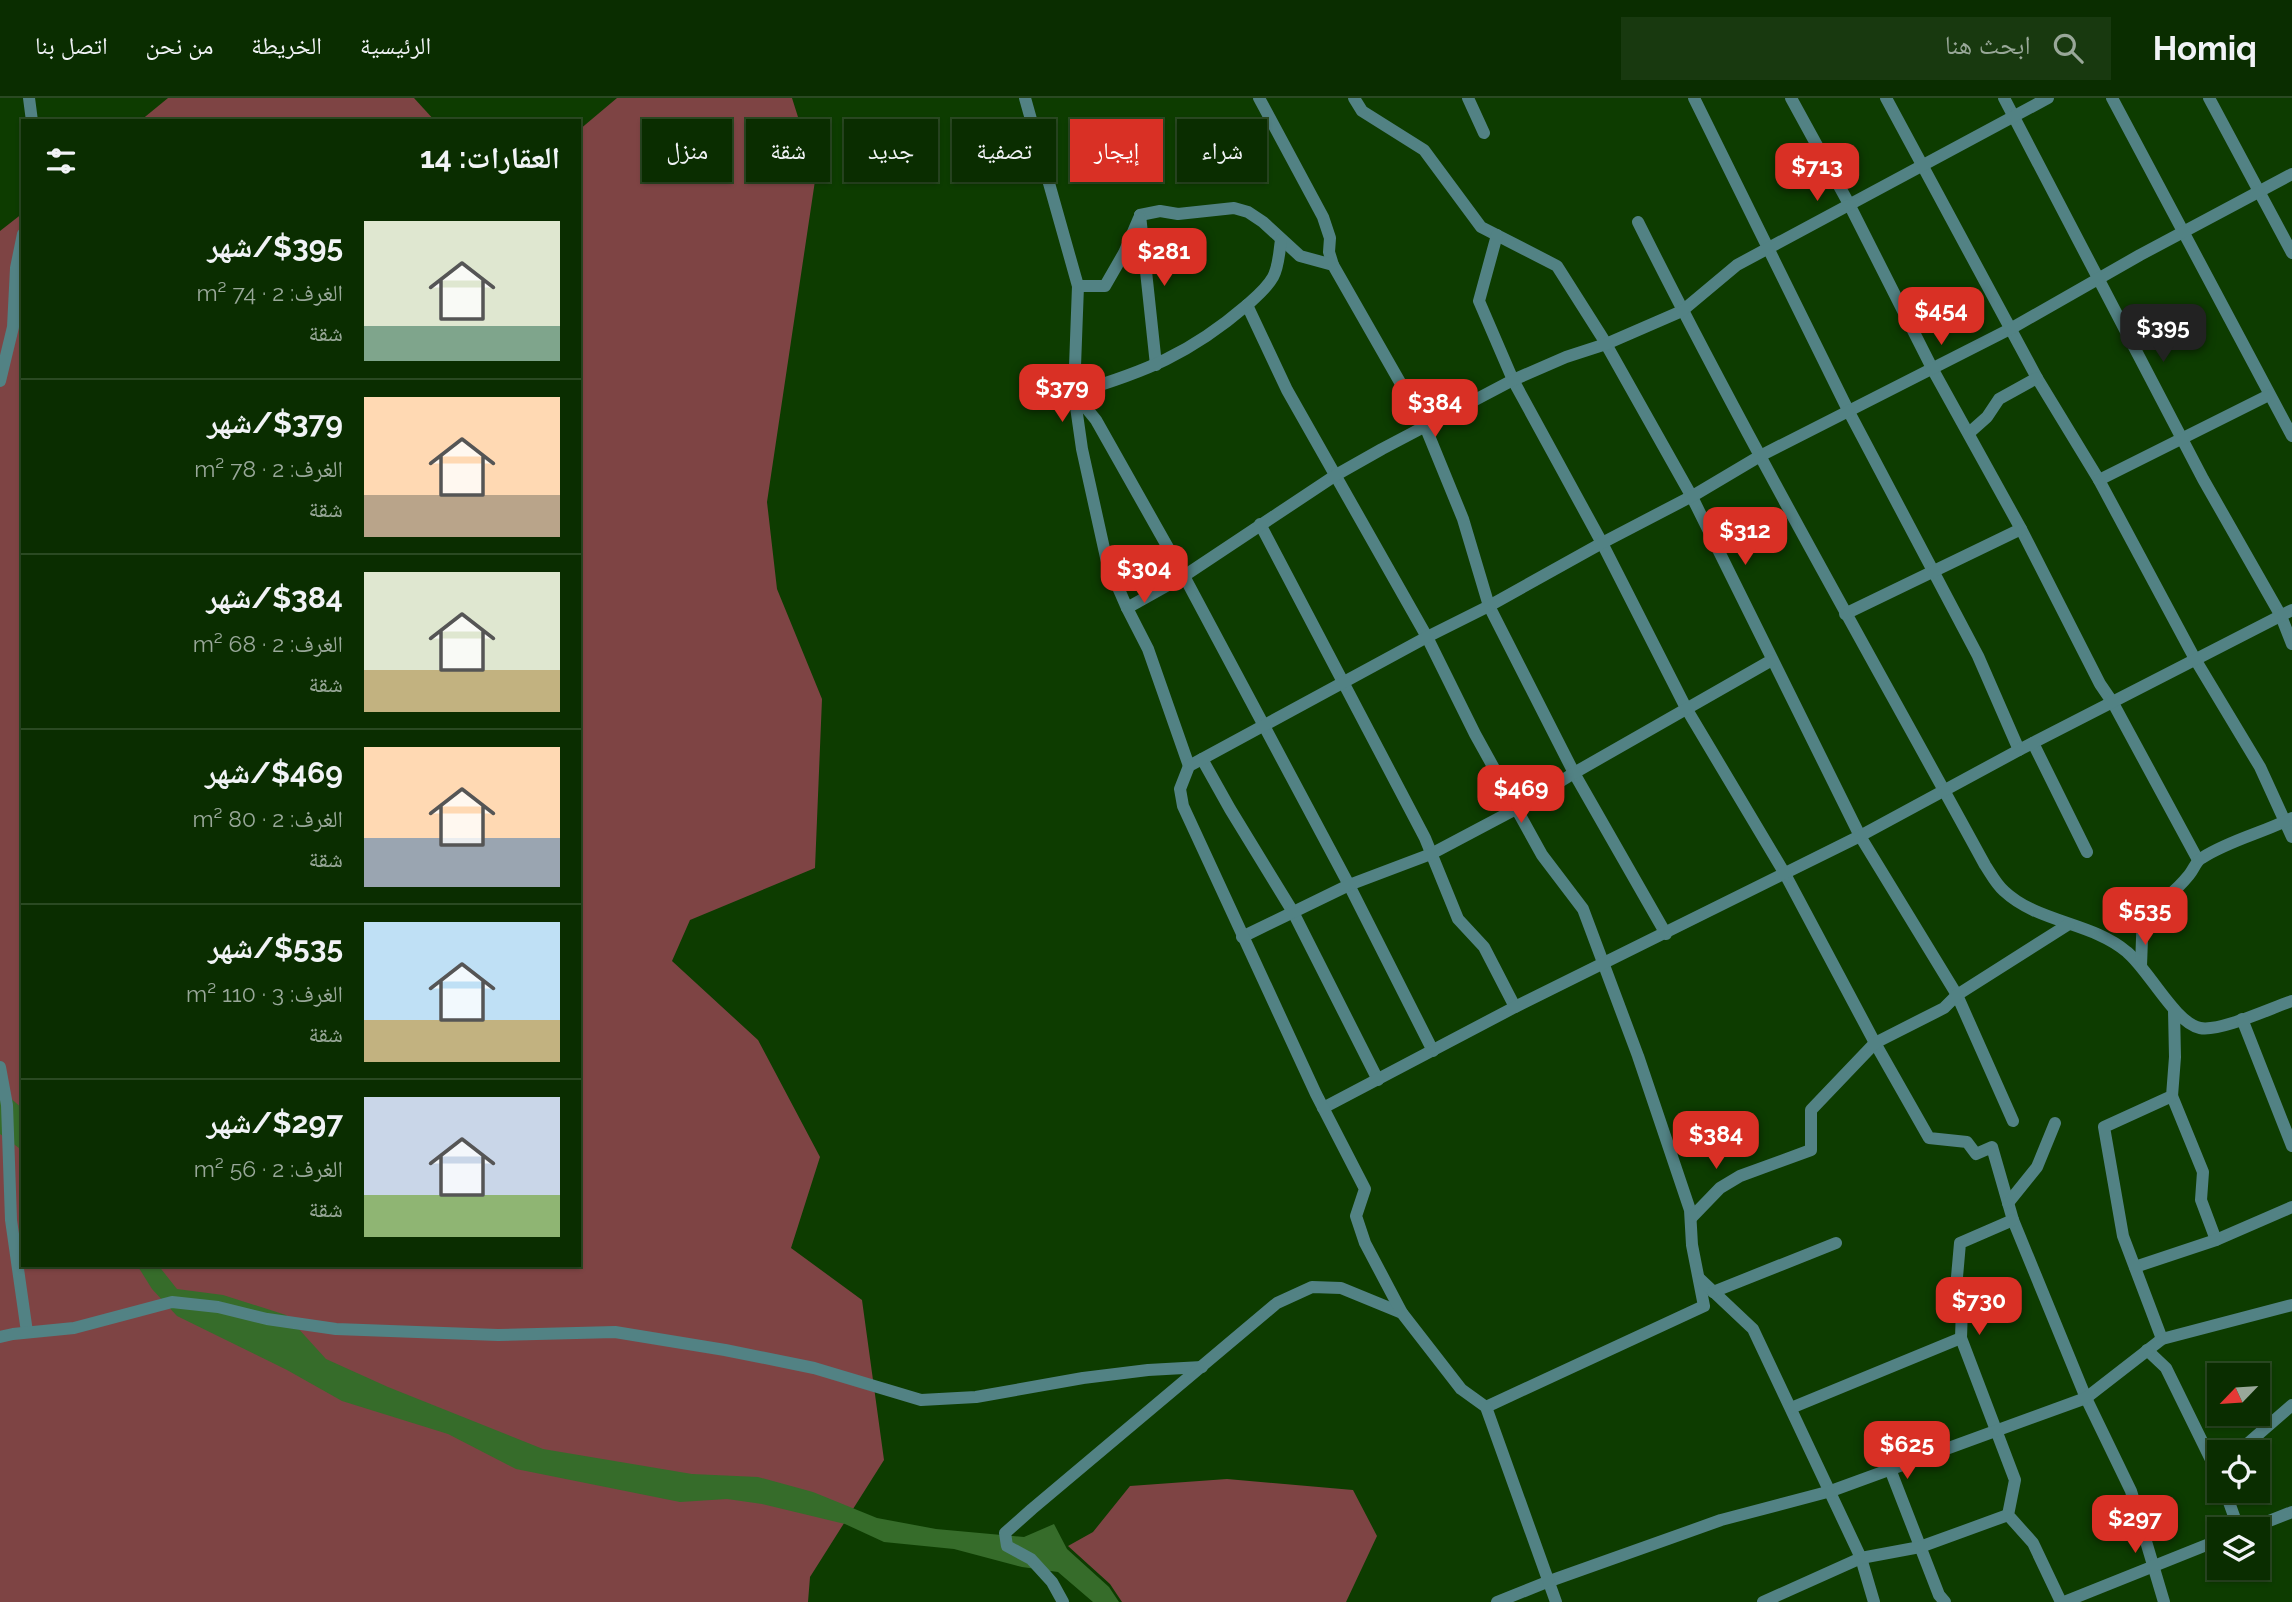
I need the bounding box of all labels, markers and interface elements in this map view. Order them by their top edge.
search box [1621,17,2111,80]
icon: search [2049,29,2087,67]
text: Homiq [2153,29,2257,68]
text: ابحث هنا [1945,30,2031,60]
text: اتصل بنا [35,31,108,60]
text: من نحن [146,31,213,60]
text: الخريطة [251,31,322,60]
text: الرئيسية [360,31,431,60]
chip: منزل [642,119,732,182]
chip: شقة [746,119,830,182]
chip: جديد [844,119,938,182]
chip: تصفية [952,119,1056,182]
chip: إيجار [1070,119,1163,182]
chip: شراء [1177,119,1267,182]
text: العقارات: 14 [420,140,560,175]
icon: filters [42,142,80,180]
pin: $713 [1776,144,1858,203]
text: $713 [1791,152,1843,179]
pin: $281 [1123,228,1205,288]
text: $395/شهر [207,229,343,264]
text: $281 [1138,237,1190,264]
icon: home [420,249,504,333]
text: الغرف: 2 · 74 m² [196,279,343,306]
pin: $454 [1900,288,1982,347]
text: $454 [1914,296,1968,323]
pin: $395 [2122,304,2204,364]
text: $395 [2136,313,2190,340]
text: شقة [309,319,343,346]
pin: $379 [1021,364,1103,424]
text: $379 [1035,373,1089,400]
pin: $384 [1394,380,1476,439]
text: $384 [1408,388,1462,415]
text: $379/شهر [207,405,343,440]
icon: home [420,425,504,509]
text: الغرف: 2 · 78 m² [194,455,343,482]
text: شقة [309,495,343,522]
pin: $312 [1704,508,1786,567]
text: $312 [1719,516,1771,543]
pin: $304 [1103,546,1185,605]
text: $304 [1117,554,1171,581]
text: $384/شهر [206,580,343,615]
icon: home [420,600,504,684]
text: الغرف: 2 · 68 m² [193,630,343,657]
text: شقة [309,670,343,697]
text: $469/شهر [205,755,343,790]
pin: $469 [1480,766,1562,825]
text: $469 [1493,774,1549,801]
icon: home [420,775,504,859]
text: الغرف: 2 · 80 m² [192,805,343,832]
text: شقة [309,845,343,872]
pin: $535 [2104,888,2186,947]
text: $535 [2119,896,2171,923]
text: $535/شهر [208,930,343,965]
icon: home [420,950,504,1034]
text: الغرف: 3 · 110 m² [186,980,343,1007]
text: شقة [309,1020,343,1047]
text: $297/شهر [207,1105,343,1140]
pin: $384 [1675,1112,1757,1171]
text: $384 [1689,1120,1743,1147]
icon: home [420,1125,504,1209]
text: الغرف: 2 · 56 m² [194,1155,343,1182]
text: شقة [309,1195,343,1222]
pin: $730 [1938,1278,2020,1337]
text: $730 [1952,1286,2006,1313]
north arrow [2207,1363,2270,1426]
map controls [2207,1363,2270,1580]
pin: $625 [1866,1422,1948,1481]
text: $625 [1880,1430,1934,1457]
button: locate [2207,1440,2270,1503]
pin: $297 [2094,1496,2176,1555]
text: $297 [2108,1504,2162,1531]
button: layers [2207,1517,2270,1580]

